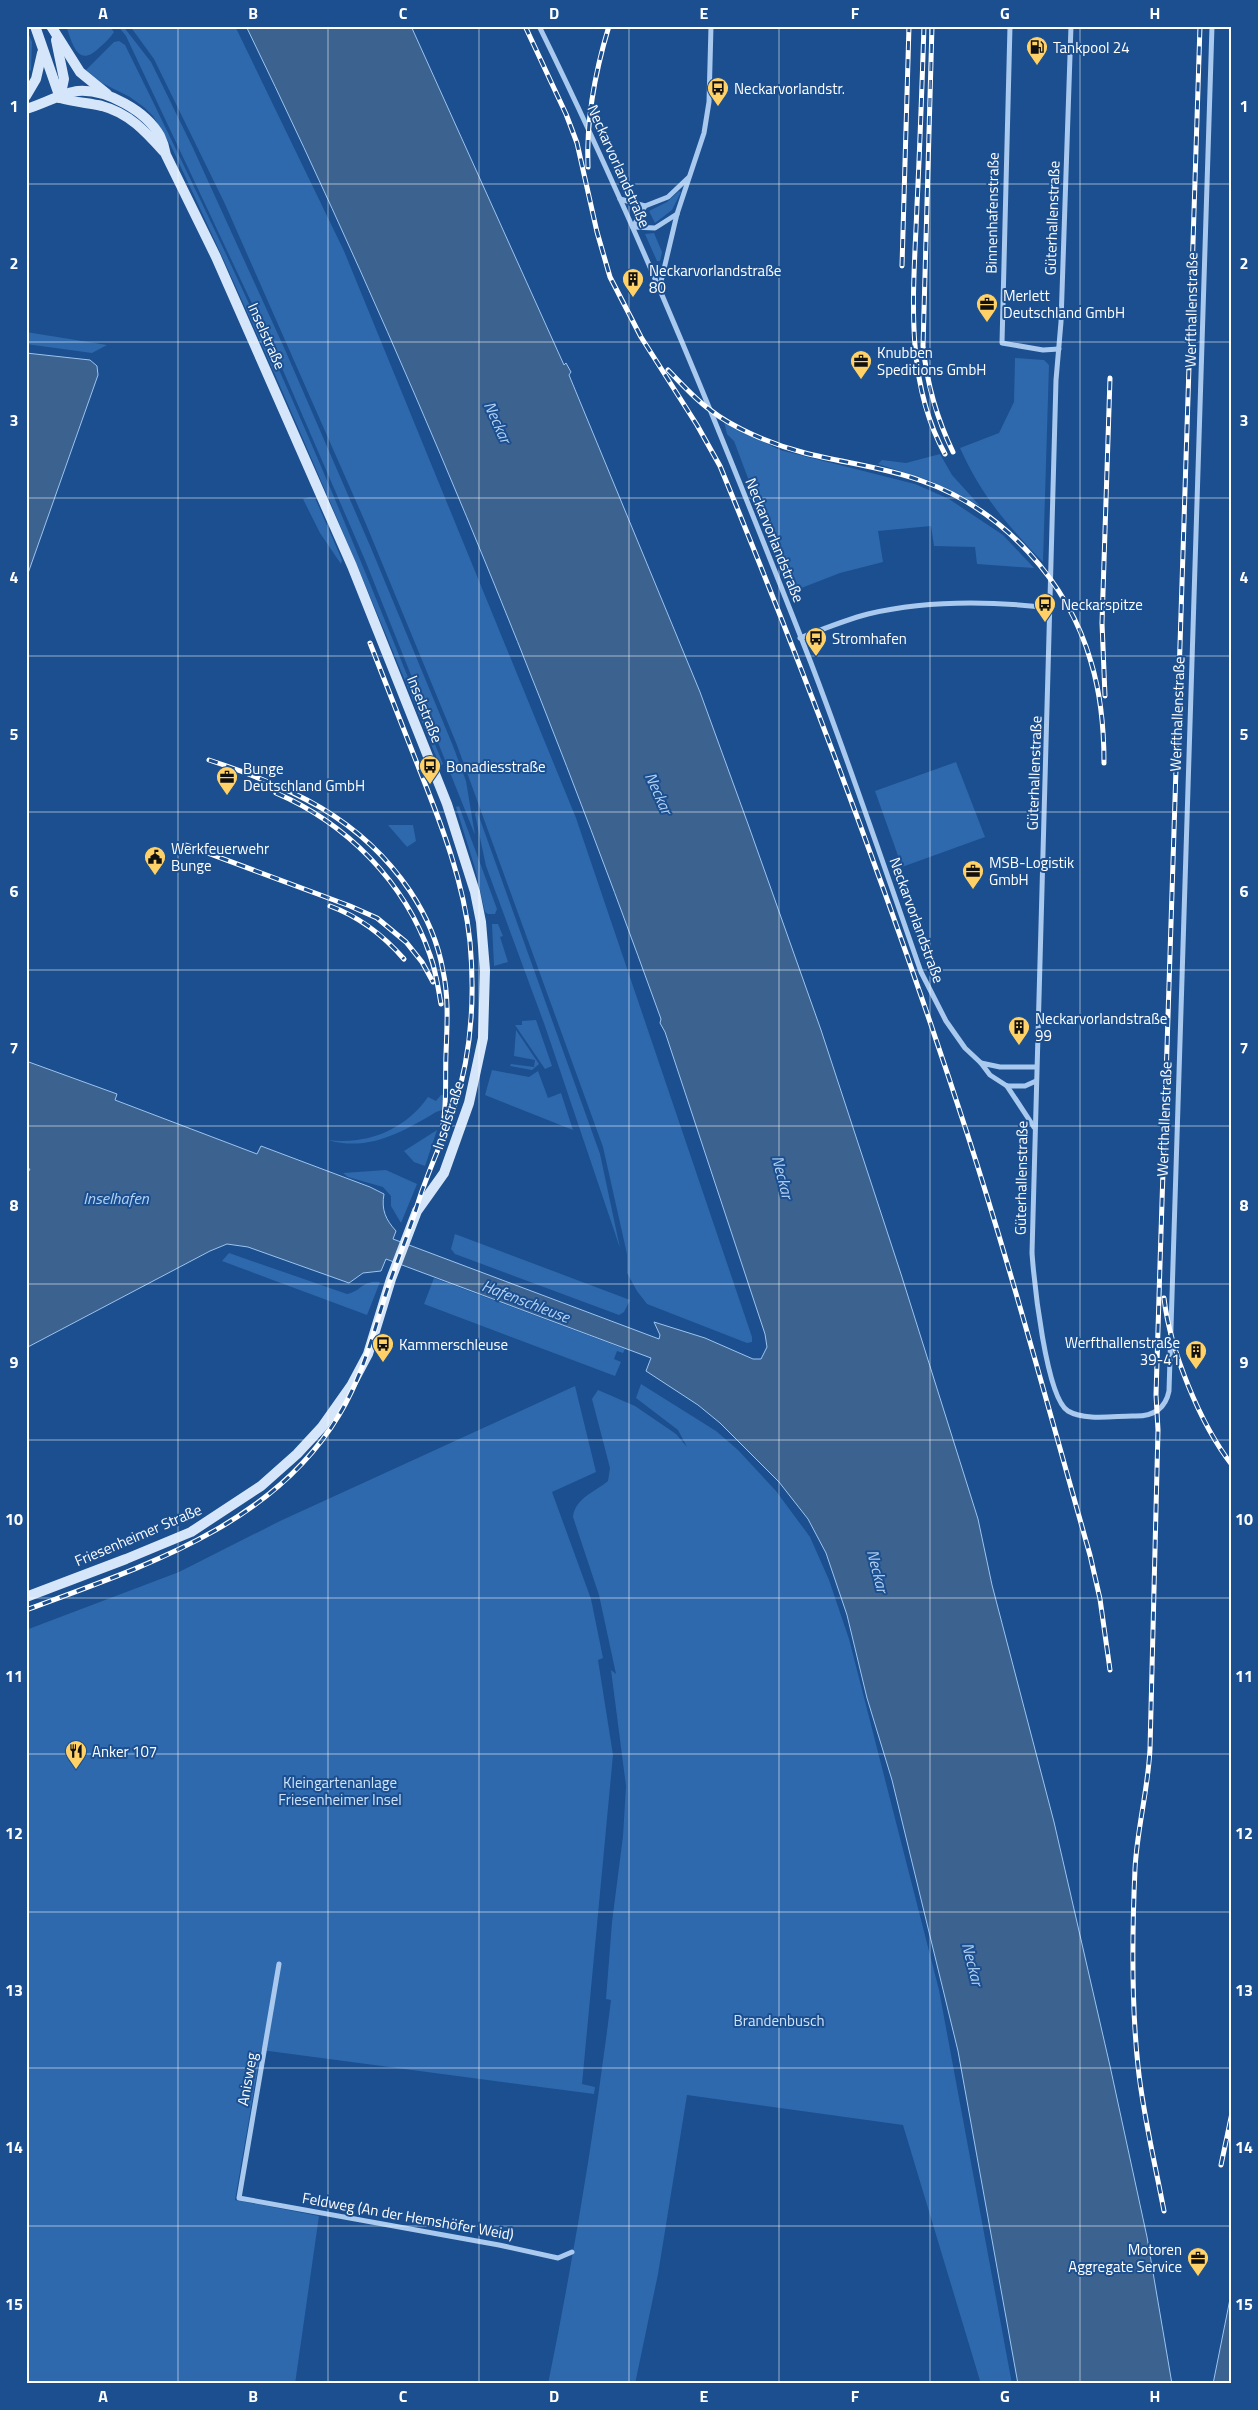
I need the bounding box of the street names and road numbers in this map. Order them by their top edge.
street label: Neckarvorlandstraße [582,101,656,231]
street label: Binnenhafenstraße [979,152,1005,274]
street label: Güterhallenstraße [1039,160,1065,276]
street label: Werfthallenstraße [1178,252,1204,368]
street label: Inselstraße [242,299,292,373]
street label: Neckarvorlandstraße [740,474,810,606]
street label: Werfthallenstraße [1163,656,1191,772]
street label: Inselstraße [401,672,449,746]
street label: Güterhallenstraße [1021,715,1047,831]
street label: Neckarvorlandstraße [884,854,950,986]
street label: Werfthallenstraße [1150,1061,1178,1177]
street label: Inselstraße [426,1078,470,1152]
street label: Güterhallenstraße [1009,1121,1033,1235]
street label: Friesenheimer Straße [71,1498,205,1572]
street label: Anisweg [231,2050,263,2108]
street label: Feldweg (An der Hemshöfer Weid) [300,2186,516,2246]

